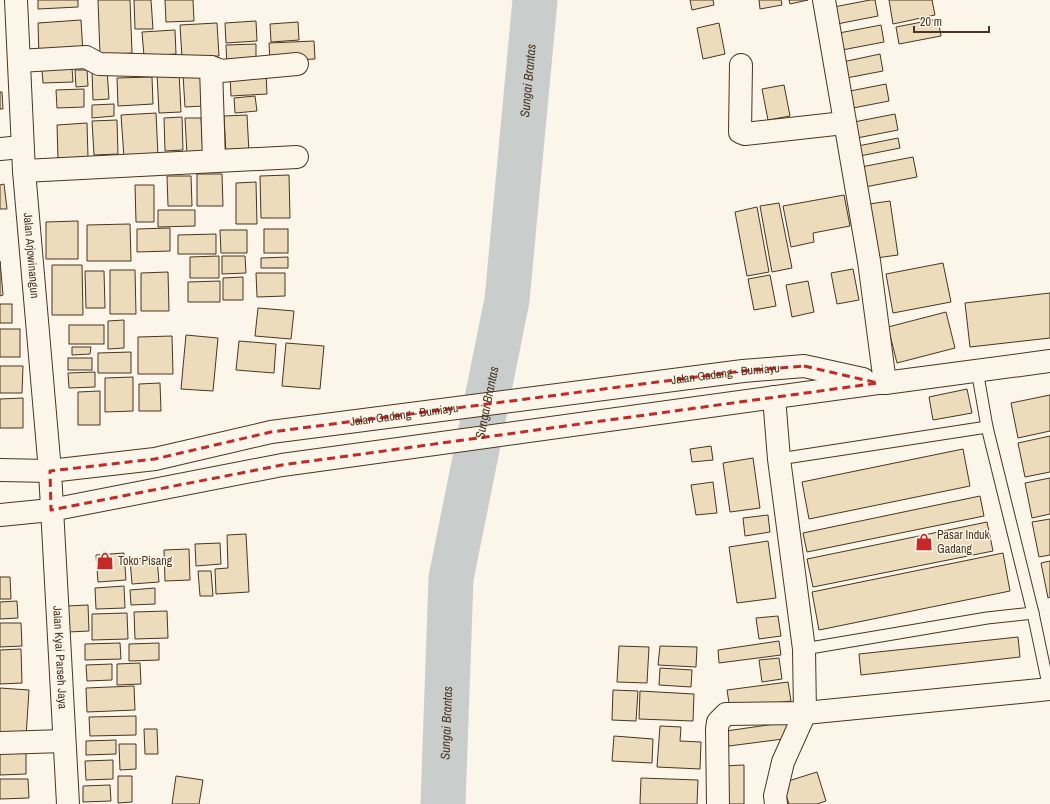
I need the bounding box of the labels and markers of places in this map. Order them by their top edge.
place label: Pasar Induk Gadang [937,527,990,557]
shop icon: Pasar Induk Gadang [914,532,934,552]
shop icon: Toko Pisang [95,551,115,571]
place label: Toko Pisang [118,553,173,569]

